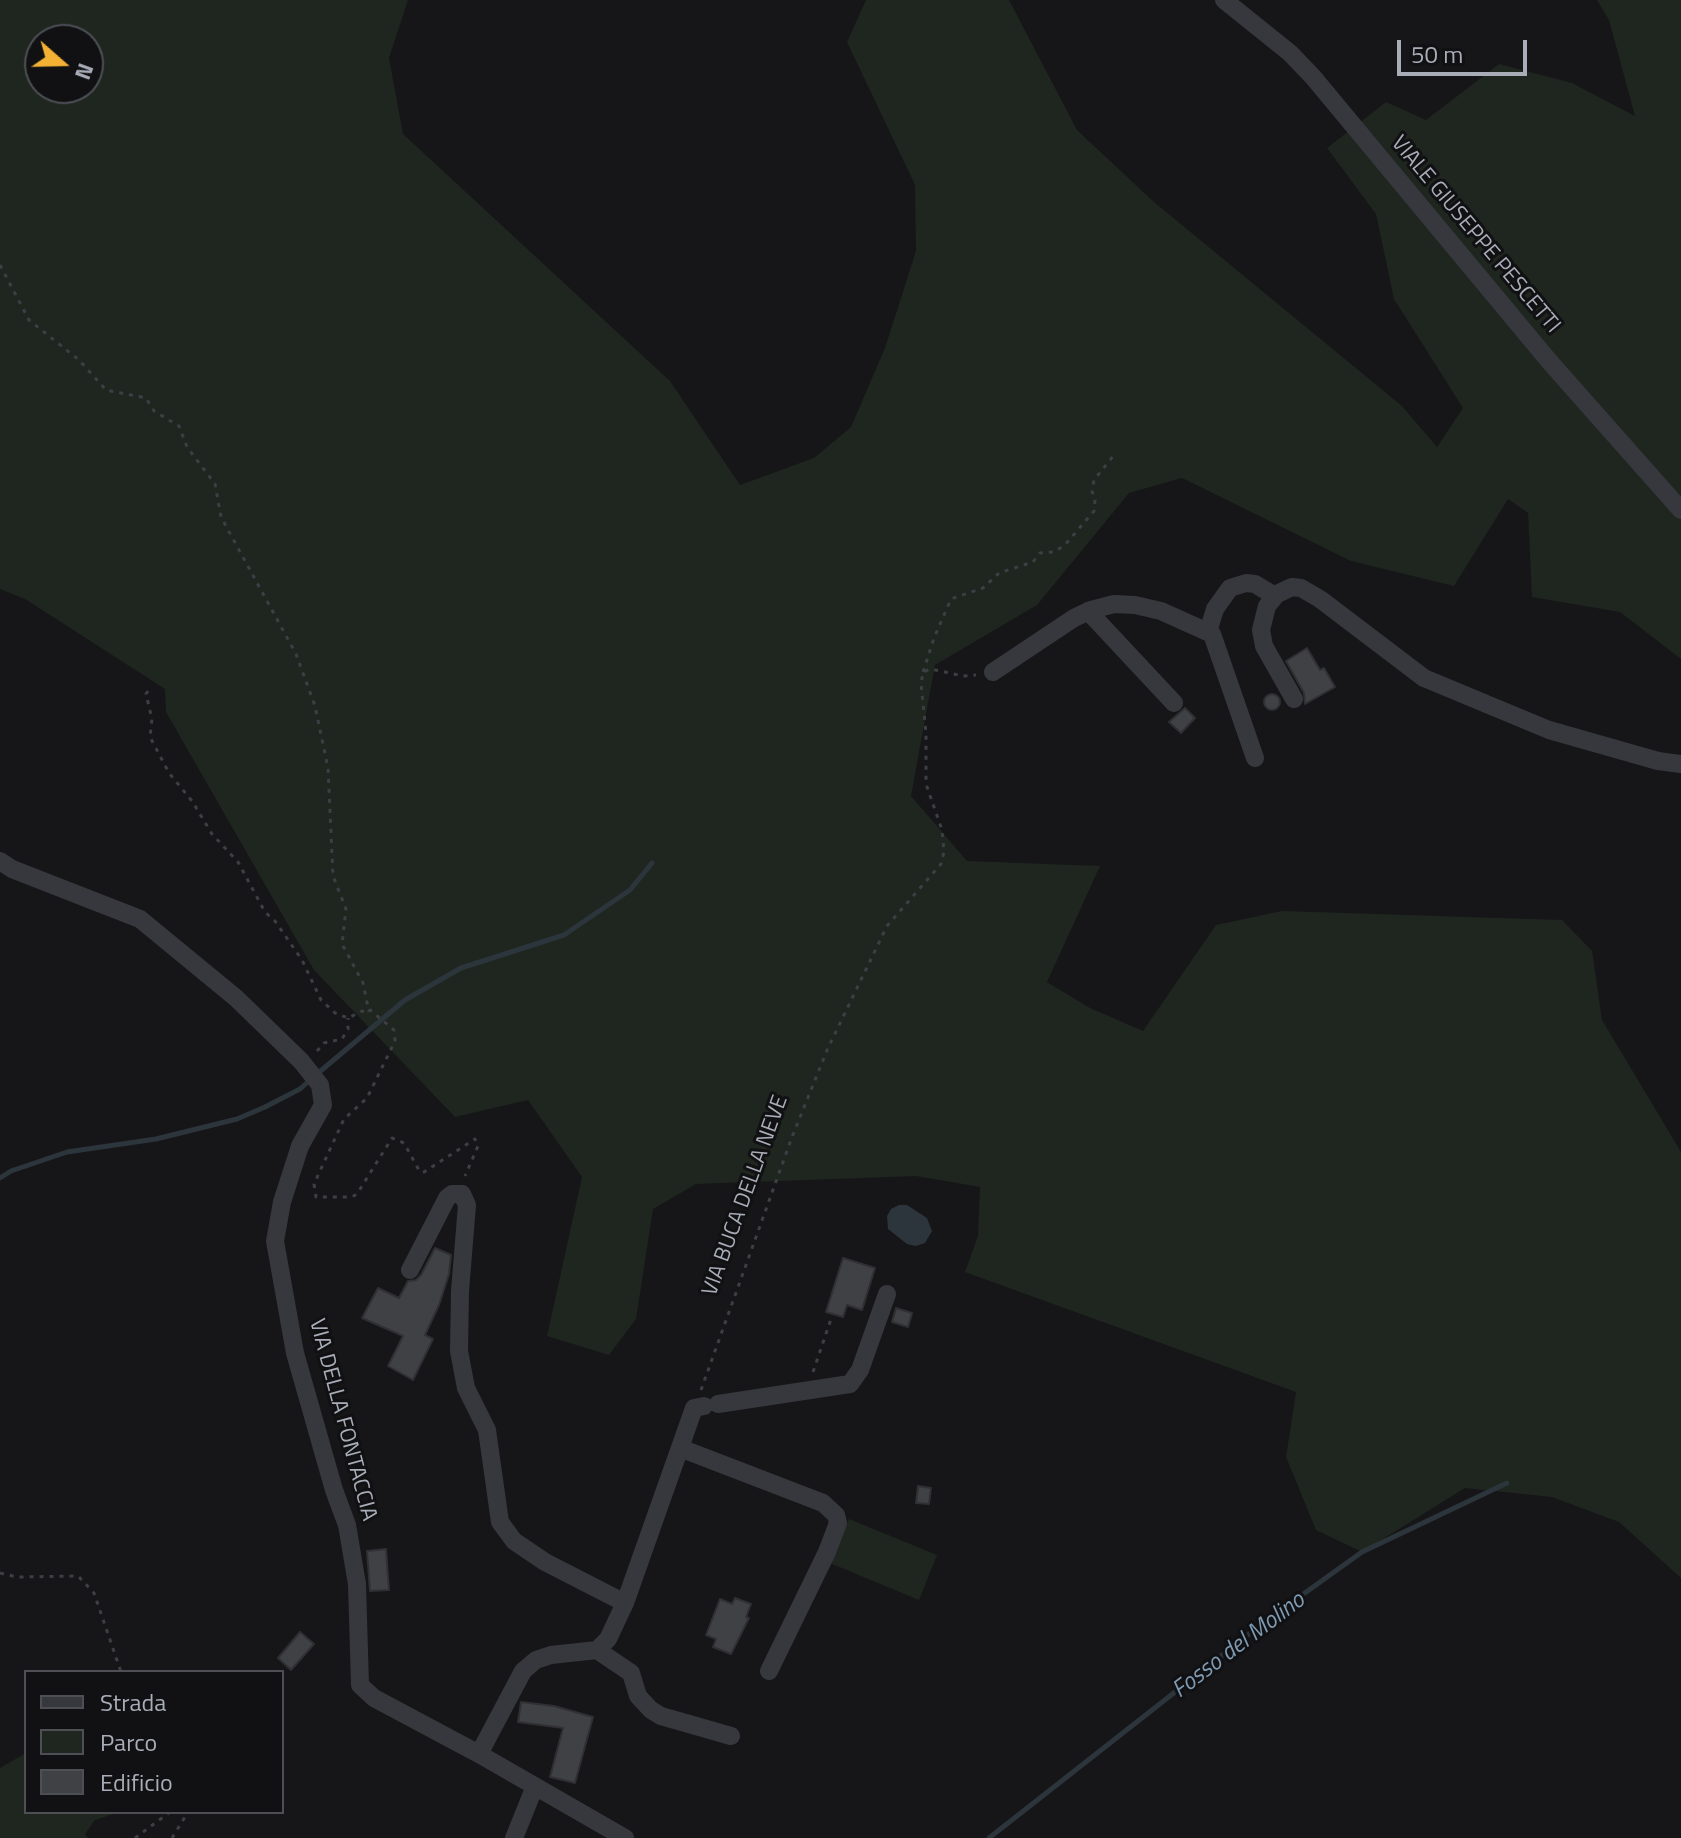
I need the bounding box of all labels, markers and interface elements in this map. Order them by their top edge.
north arrow [24,24,104,104]
scale bar [1401,24,1531,74]
text: 50 m [1411,36,1463,72]
text: N [66,59,103,85]
street label: VIALE GIUSEPPE PESCETTI [1385,131,1565,339]
street label: VIA BUCA DELLA NEVE [697,1092,795,1300]
street label: VIA DELLA FONTACCIA [302,1316,382,1524]
water label: Fosso del Molino [1167,1587,1311,1705]
legend [24,1670,284,1814]
text: Strada [100,1684,166,1720]
text: Parco [100,1724,157,1760]
text: Edificio [100,1764,173,1800]

